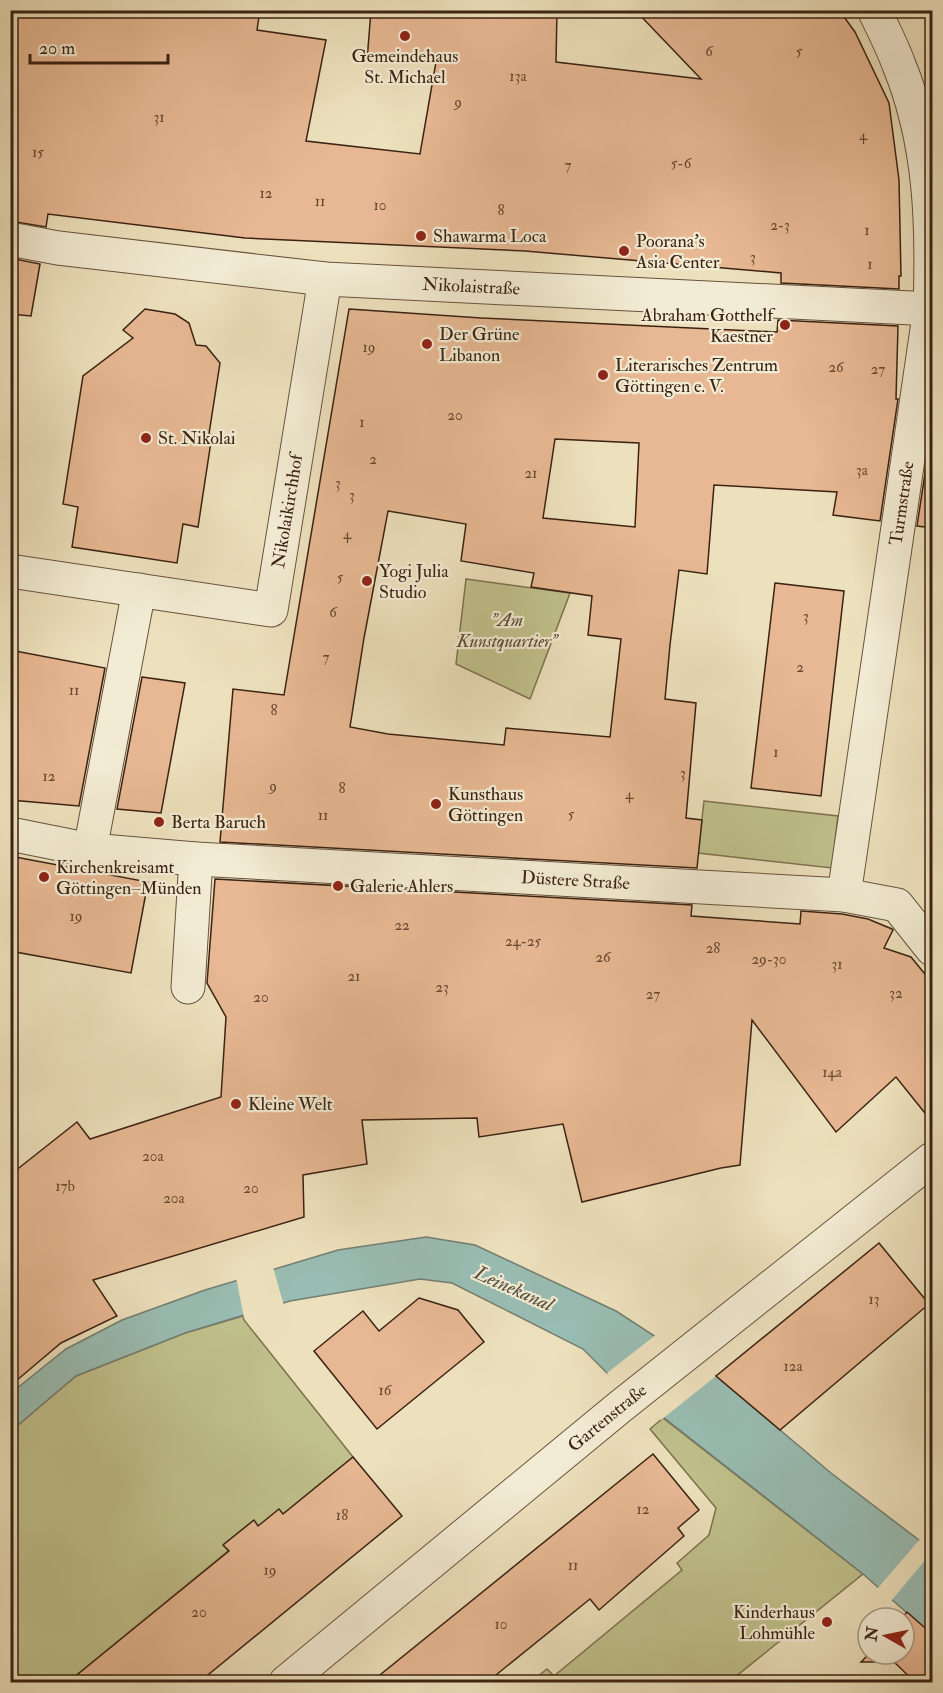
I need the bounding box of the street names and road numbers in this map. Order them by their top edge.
street label: Nikolaistraße [422,273,521,301]
street label: Nikolaikirchhof [267,449,309,570]
street label: Turmstraße [884,459,920,547]
street label: Düstere Straße [520,866,631,895]
street label: Gartenstraße [563,1379,652,1457]

